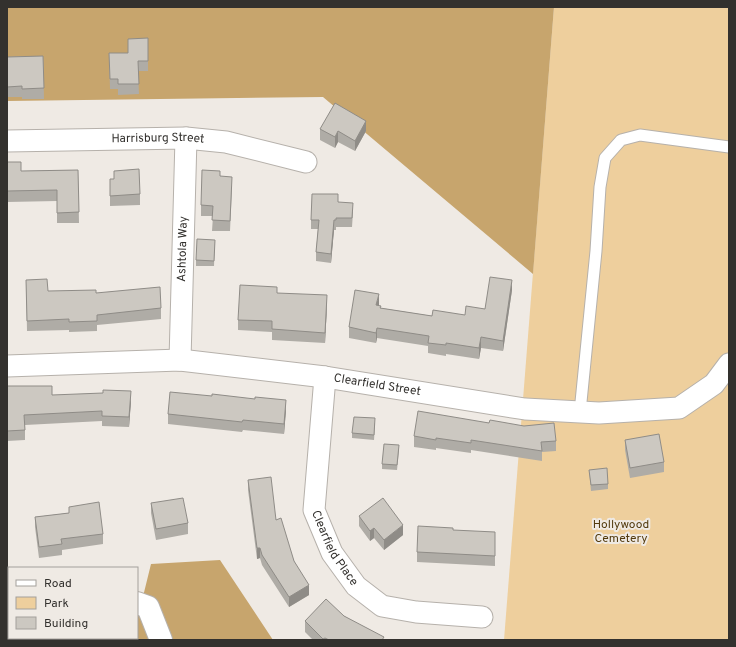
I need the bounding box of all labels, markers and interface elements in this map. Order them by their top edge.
street label: Harrisburg Street [111,130,205,148]
street label: Ashtola Way [174,216,192,282]
street label: Clearfield Street [333,371,422,400]
street label: Clearfield Place [307,508,362,589]
park label: Hollywood Cemetery [593,517,649,547]
legend [8,567,138,639]
text: Road [44,576,72,592]
text: Park [44,596,69,612]
text: Building [44,616,88,632]

